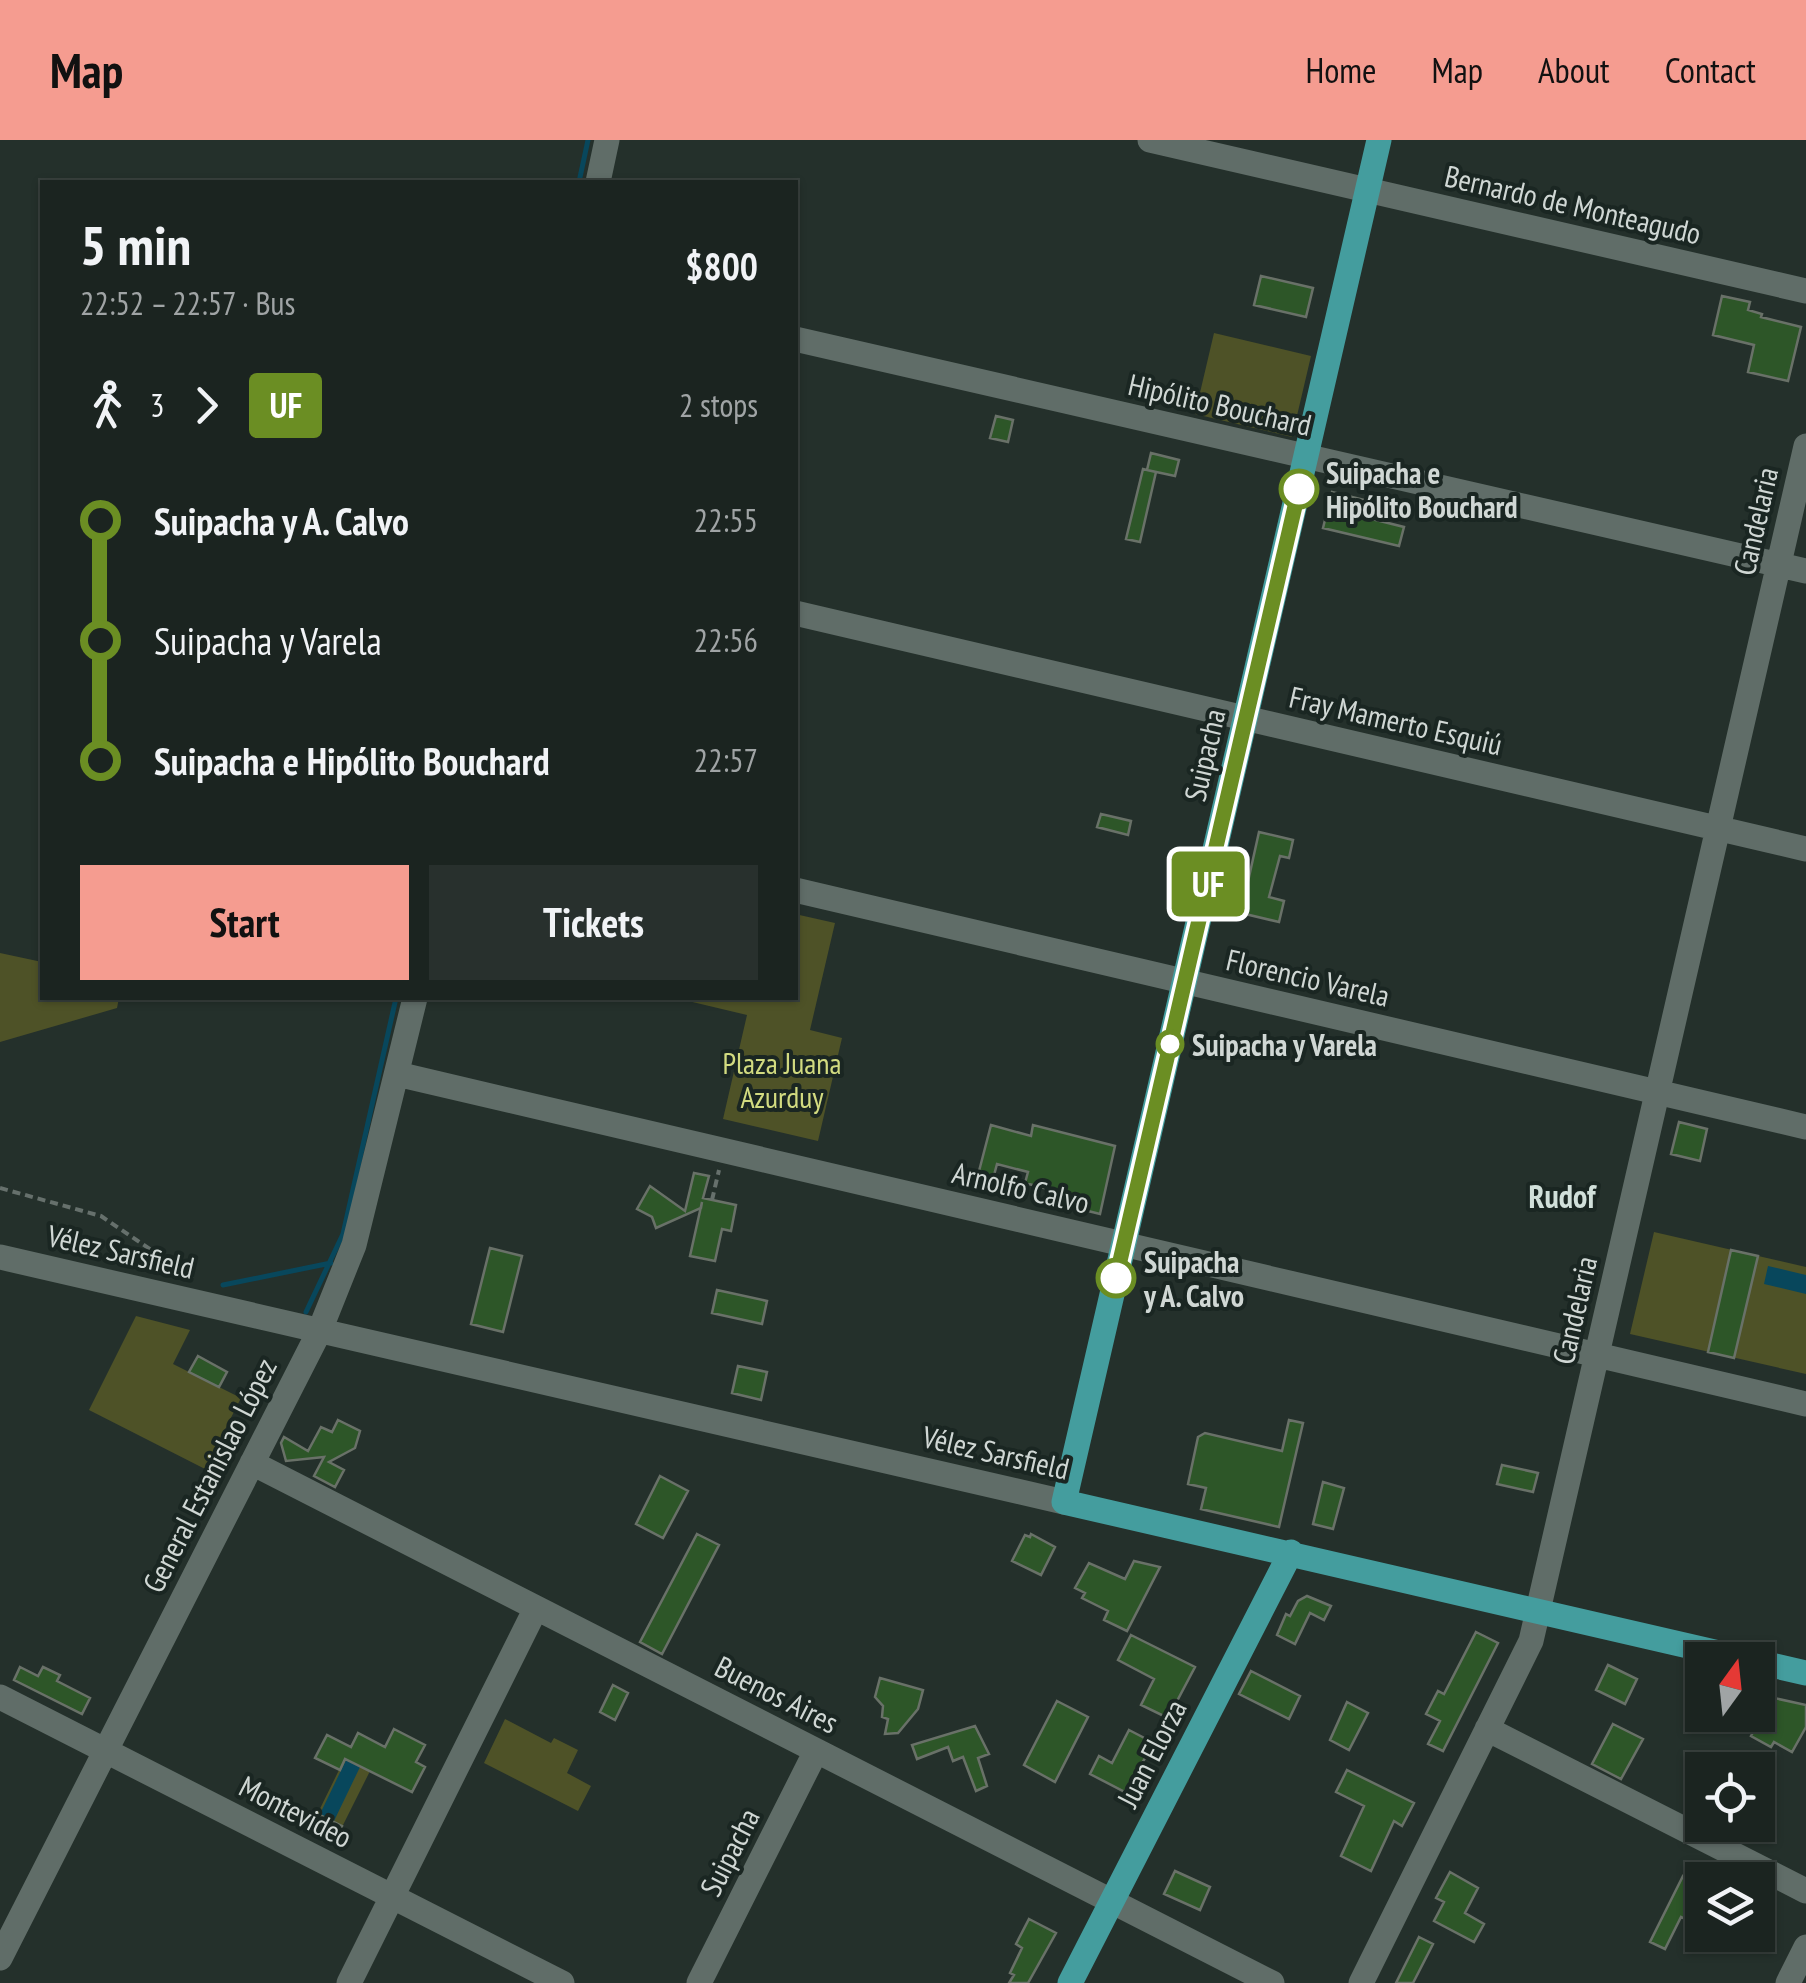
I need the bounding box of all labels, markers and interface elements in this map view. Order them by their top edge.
text: Map [50,39,123,101]
text: Home [1305,47,1377,93]
text: Map [1432,47,1483,93]
text: About [1538,47,1610,93]
text: Contact [1665,47,1756,93]
street label: Bernardo de Monteagudo [1441,156,1705,252]
text: 5 min [80,209,191,280]
text: $800 [685,241,758,290]
text: 22:52 – 22:57 · Bus [80,282,295,324]
street label: Hipólito Bouchard [1125,364,1315,444]
icon: walk [80,378,135,433]
icon: forward [179,378,234,433]
text: UF [269,382,302,428]
text: 3 [150,384,164,426]
text: 2 stops [679,384,758,426]
place label: Suipacha e Hipólito Bouchard [1326,453,1518,526]
street label: Candelaria [1724,463,1786,579]
marker: Suipacha e Hipólito Bouchard [1280,470,1318,508]
text: Suipacha y A. Calvo [154,496,409,545]
text: 22:55 [694,499,758,541]
text: Suipacha y Varela [154,616,382,665]
text: 22:56 [694,619,758,661]
street label: Fray Mamerto Esquiú [1286,677,1506,763]
street label: Suipacha [1175,705,1233,805]
text: Suipacha e Hipólito Bouchard [154,736,550,785]
text: 22:57 [694,739,758,781]
line badge: UF [1163,852,1253,916]
text: UF [1192,861,1224,907]
button: Start [80,865,409,980]
button: Tickets [429,865,758,980]
street label: Florencio Varela [1223,939,1393,1015]
place label: Suipacha y Varela [1192,1025,1377,1064]
marker: Suipacha y Varela [1157,1031,1183,1057]
park label: Plaza Juana Azurduy [722,1043,842,1116]
street label: Arnolfo Calvo [949,1152,1093,1222]
district label: Rudof [1528,1175,1597,1217]
street label: Vélez Sarsfield [43,1215,198,1287]
place label: Suipacha y A. Calvo [1143,1242,1244,1315]
street label: Candelaria [1543,1252,1605,1368]
marker: Suipacha y A. Calvo [1097,1259,1135,1297]
street label: General Estanislao López [133,1351,285,1599]
street label: Vélez Sarsfield [918,1416,1073,1488]
north arrow [1685,1642,1775,1732]
map controls [1685,1642,1775,1952]
street label: Buenos Aires [709,1646,845,1742]
street label: Juan Elorza [1107,1693,1195,1814]
button: locate [1685,1752,1775,1842]
street label: Montevideo [233,1766,359,1856]
street label: Suipacha [690,1802,768,1902]
button: layers [1685,1862,1775,1952]

